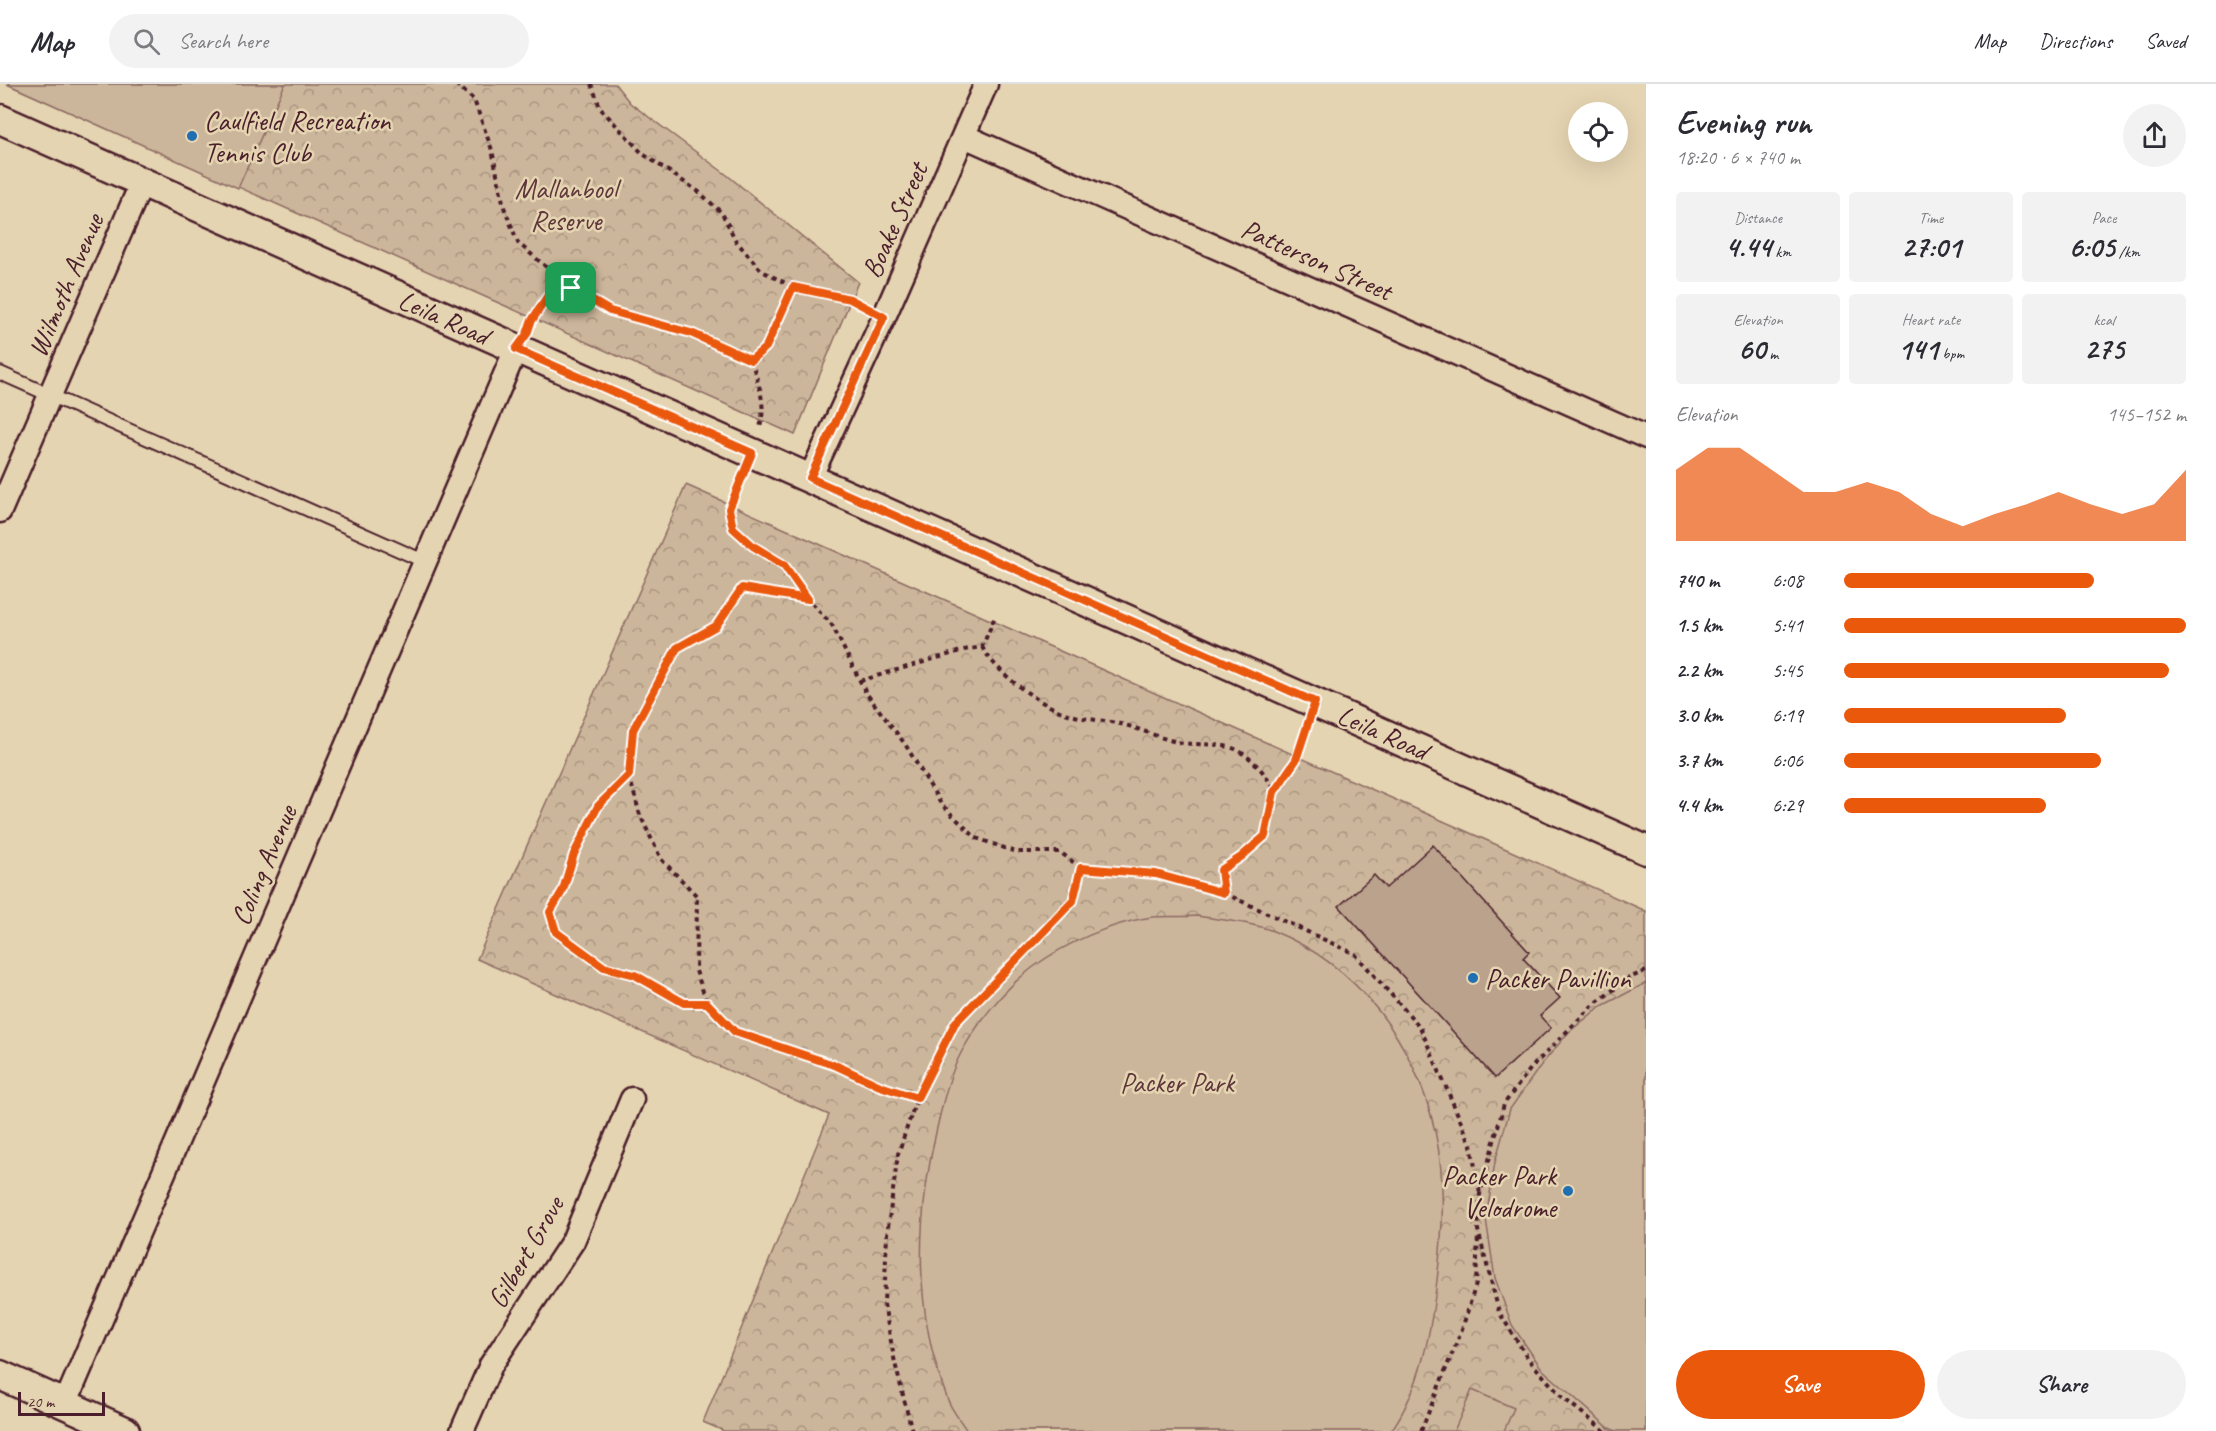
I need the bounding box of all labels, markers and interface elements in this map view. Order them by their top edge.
search box [109,14,529,68]
text: Map [30,24,73,59]
icon: search [130,25,163,58]
text: Search here [178,27,268,55]
text: Map [1974,28,2006,54]
text: Directions [2039,28,2112,54]
text: Saved [2145,28,2186,54]
text: Evening run [1676,101,1811,143]
map controls [1568,102,1628,162]
button: locate [1568,102,1628,162]
place label: Caulfield Recreation Tennis Club [204,103,392,170]
button: share [2123,104,2186,167]
marker: Caulfield Recreation Tennis Club [185,129,199,143]
text: 18:20 · 6 × 740 m [1676,145,1800,170]
street label: Boake Street [854,155,936,283]
park label: Mallanbool Reserve [515,171,622,238]
street label: Wilmoth Avenue [20,207,112,362]
text: Distance [1734,208,1782,228]
text: Time [1919,208,1943,228]
text: Pace [2092,208,2116,228]
street label: Patterson Street [1236,211,1400,309]
text: 4.44 [1725,228,1771,266]
text: 27:01 [1901,228,1961,266]
text: 6:05 [2068,228,2115,266]
text: km [1771,242,1791,262]
text: /km [2115,242,2140,262]
pin [545,262,596,313]
icon: arrive [554,271,587,304]
street label: Leila Road [393,282,498,354]
text: Elevation [1733,310,1783,330]
text: Heart rate [1902,310,1960,330]
text: kcal [2093,310,2115,330]
text: 60 [1738,330,1765,368]
text: 141 [1898,330,1938,368]
text: 275 [2084,330,2124,368]
text: m [1765,344,1778,364]
text: bpm [1938,344,1964,364]
text: Elevation [1676,402,1738,427]
text: 145–152 m [2107,402,2186,427]
text: 740 m [1676,568,1719,593]
text: 6:08 [1772,568,1803,593]
text: 1.5 km [1676,613,1722,638]
text: 5:41 [1772,613,1803,638]
text: 2.2 km [1676,658,1723,683]
text: 5:45 [1772,658,1803,683]
street label: Leila Road [1332,697,1437,769]
text: 3.0 km [1676,703,1723,728]
text: 6:19 [1772,703,1803,728]
text: 3.7 km [1676,748,1722,773]
text: 6:06 [1772,748,1803,773]
text: 4.4 km [1676,793,1723,818]
text: 6:29 [1772,793,1803,818]
street label: Coling Avenue [223,798,305,930]
place label: Packer Pavillion [1485,961,1632,996]
marker: Packer Pavillion [1466,971,1480,985]
park label: Packer Park [1120,1065,1236,1100]
place label: Packer Park Velodrome [1442,1158,1558,1225]
marker: Packer Park Velodrome [1561,1184,1575,1198]
street label: Gilbert Grove [479,1188,572,1314]
button: Save [1676,1350,1925,1419]
button: Share [1937,1350,2186,1419]
scale bar [18,1389,105,1416]
text: 20 m [27,1392,54,1412]

